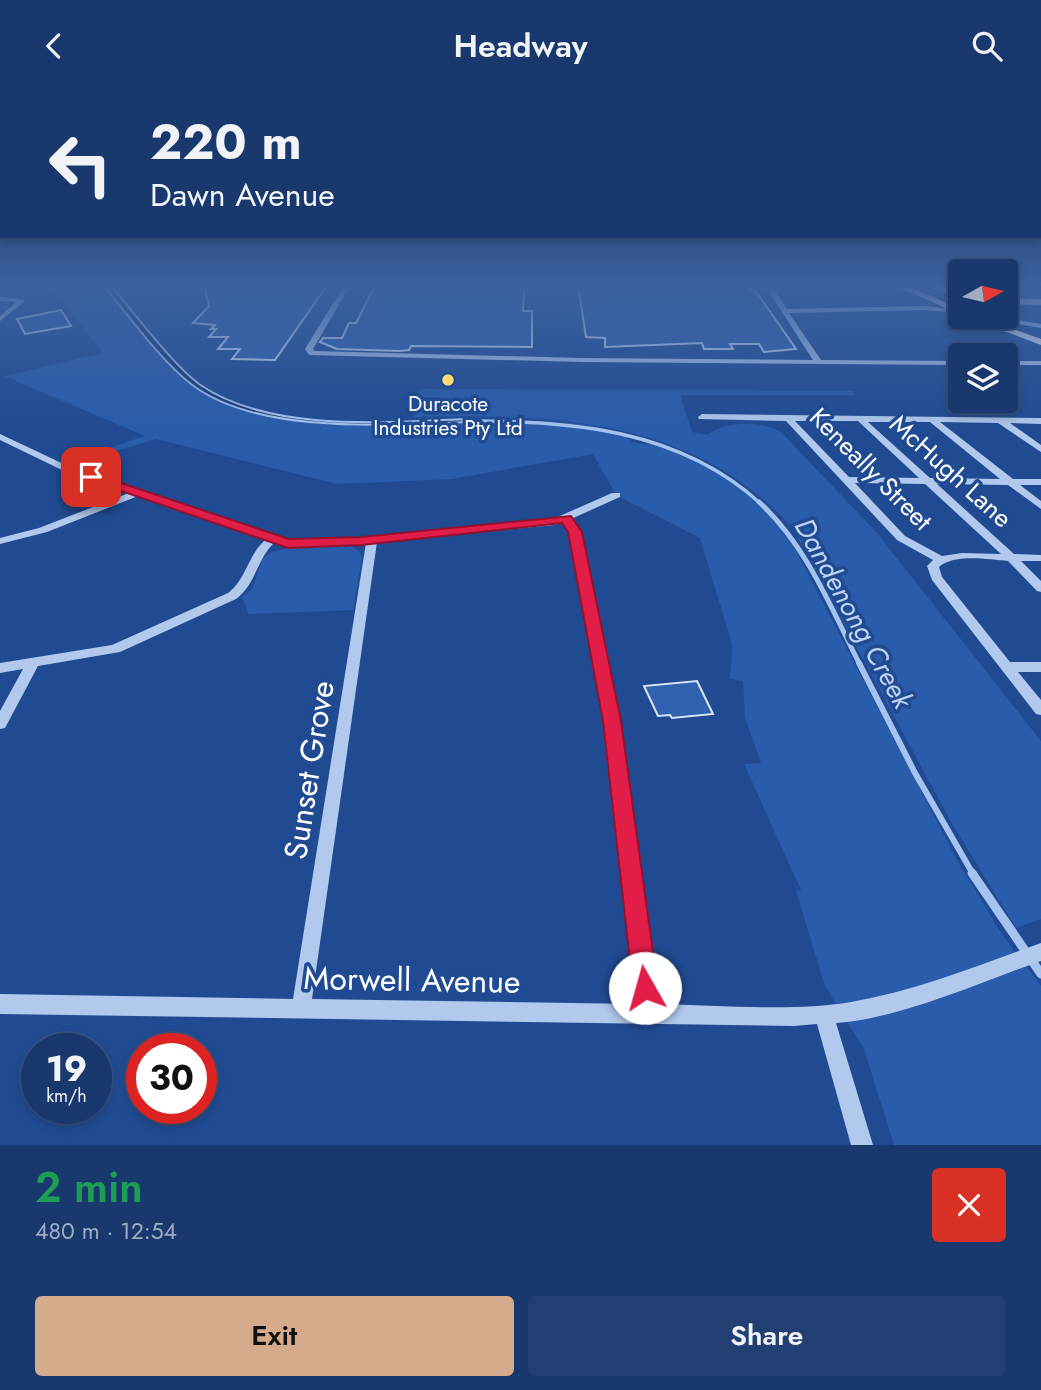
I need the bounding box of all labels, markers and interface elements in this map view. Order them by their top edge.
text: Headway [453,23,588,69]
icon: back [35,27,73,65]
icon: search [968,27,1006,65]
text: 220 m [150,107,302,177]
icon: left [35,119,126,210]
text: Dawn Avenue [150,172,335,218]
north arrow [948,259,1018,329]
map controls [948,259,1018,413]
button: layers [948,343,1018,413]
marker: Duracote Industries Pty Ltd [440,372,456,388]
place label: Duracote Industries Pty Ltd [373,389,523,443]
street label: Keneally Street [801,399,942,540]
street label: McHugh Lane [881,406,1021,536]
pin [61,447,121,507]
icon: arrive [72,458,110,496]
water label: Dandenong Creek [784,510,923,717]
street label: Sunset Grove [272,677,346,863]
position arrow [608,951,682,1025]
street label: Morwell Avenue [303,955,521,1005]
speed limit sign: 30 [126,1033,217,1124]
text: 19 [46,1044,87,1094]
text: km/h [46,1083,87,1109]
text: 2 min [35,1157,143,1218]
button: close [932,1168,1006,1242]
text: 480 m · 12:54 [35,1214,177,1248]
button: Exit [35,1296,514,1376]
button: Share [528,1296,1006,1376]

